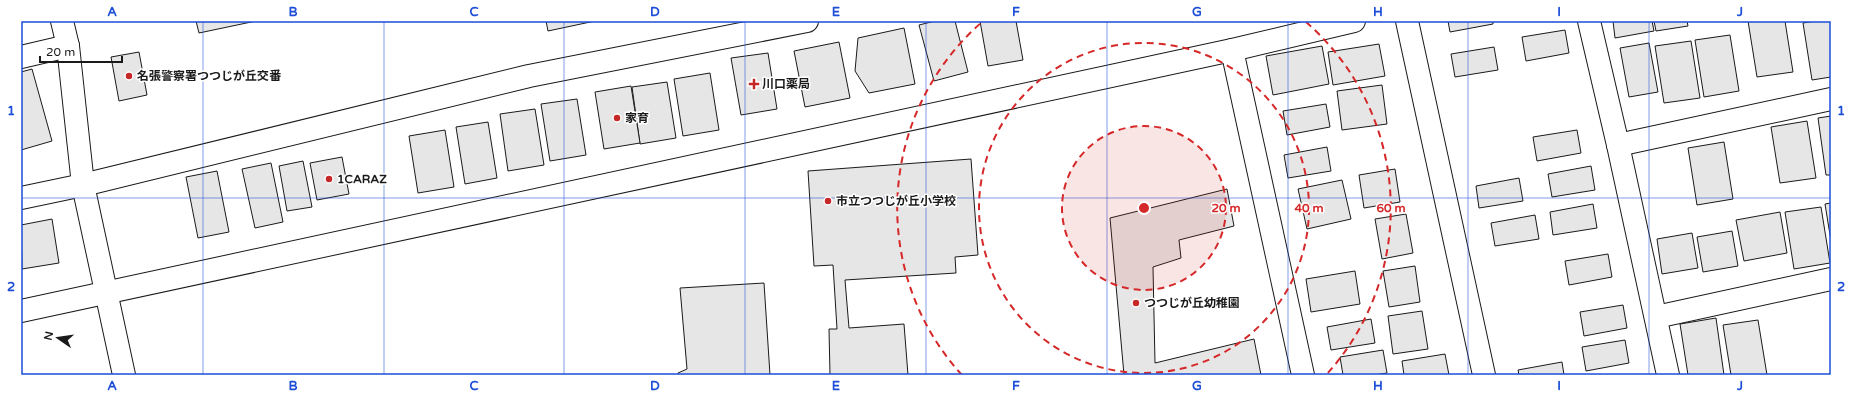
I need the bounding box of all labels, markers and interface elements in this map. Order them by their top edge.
text: A [107,4,117,20]
text: B [288,4,298,20]
text: C [469,4,479,20]
text: D [650,4,660,20]
text: E [832,4,840,20]
text: F [1012,4,1020,20]
text: G [1192,4,1202,20]
text: H [1373,4,1383,20]
text: I [1557,4,1561,20]
text: J [1736,4,1743,20]
scale bar [40,38,122,64]
text: 20 m [46,45,75,59]
place label: 名張警察署つつじが丘交番 [137,69,282,83]
marker: 名張警察署つつじが丘交番 [124,71,134,81]
place label: 川口薬局 [762,77,810,91]
marker: 川口薬局 [749,79,759,89]
text: 1 [7,103,15,119]
text: 1 [1837,103,1845,119]
place label: 家育 [625,111,649,125]
marker: 家育 [612,113,622,123]
place label: 1CARAZ [337,172,387,186]
marker: 1CARAZ [324,174,334,184]
place label: 市立つつじが丘小学校 [836,194,956,208]
marker: 市立つつじが丘小学校 [823,196,833,206]
centre of rings [1137,201,1151,215]
text: 20 m [1211,201,1241,215]
text: 40 m [1294,201,1324,215]
text: 60 m [1376,201,1406,215]
text: 2 [7,279,15,295]
text: 2 [1837,279,1845,295]
place label: つつじが丘幼稚園 [1144,296,1240,310]
marker: つつじが丘幼稚園 [1131,298,1141,308]
north arrow [38,318,78,358]
text: N [41,330,56,342]
text: A [107,378,117,394]
text: B [288,378,298,394]
text: C [469,378,479,394]
text: D [650,378,660,394]
text: E [832,378,840,394]
text: F [1012,378,1020,394]
text: G [1192,378,1202,394]
text: H [1373,378,1383,394]
text: I [1557,378,1561,394]
text: J [1736,378,1743,394]

